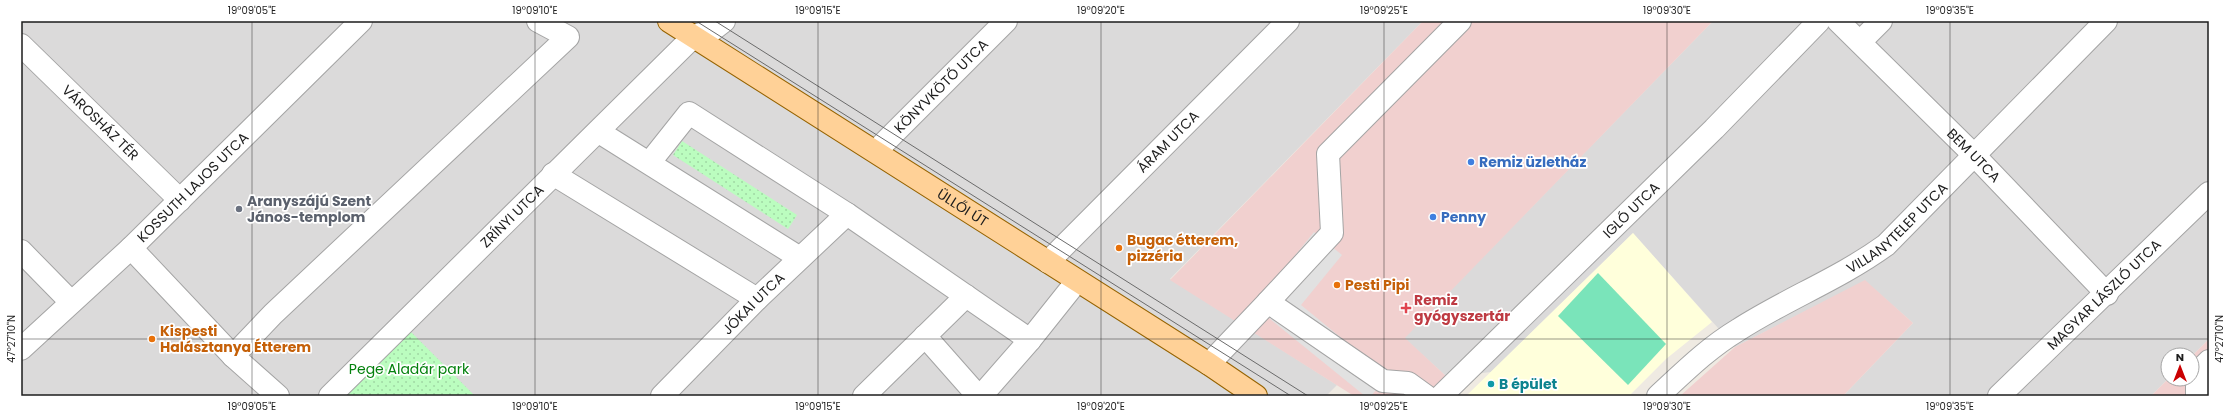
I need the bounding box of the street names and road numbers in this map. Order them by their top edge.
street label: KÖNYVKÖTŐ UTCA [889,34,993,138]
street label: VÁROSHÁZ TÉR [58,80,143,165]
street label: ÁRAM UTCA [1132,106,1203,177]
street label: BEM UTCA [1942,124,2005,187]
street label: KOSSUTH LAJOS UTCA [132,127,253,247]
street label: IGLÓ UTCA [1598,178,1664,242]
street label: VILLANYTELEP UTCA [1843,178,1952,278]
street label: ZRÍNYI UTCA [476,180,548,252]
street label: ÜLLŐI ÚT [933,184,992,231]
street label: MAGYAR LÁSZLÓ UTCA [2042,235,2165,354]
street label: JÓKAI UTCA [718,268,789,339]

